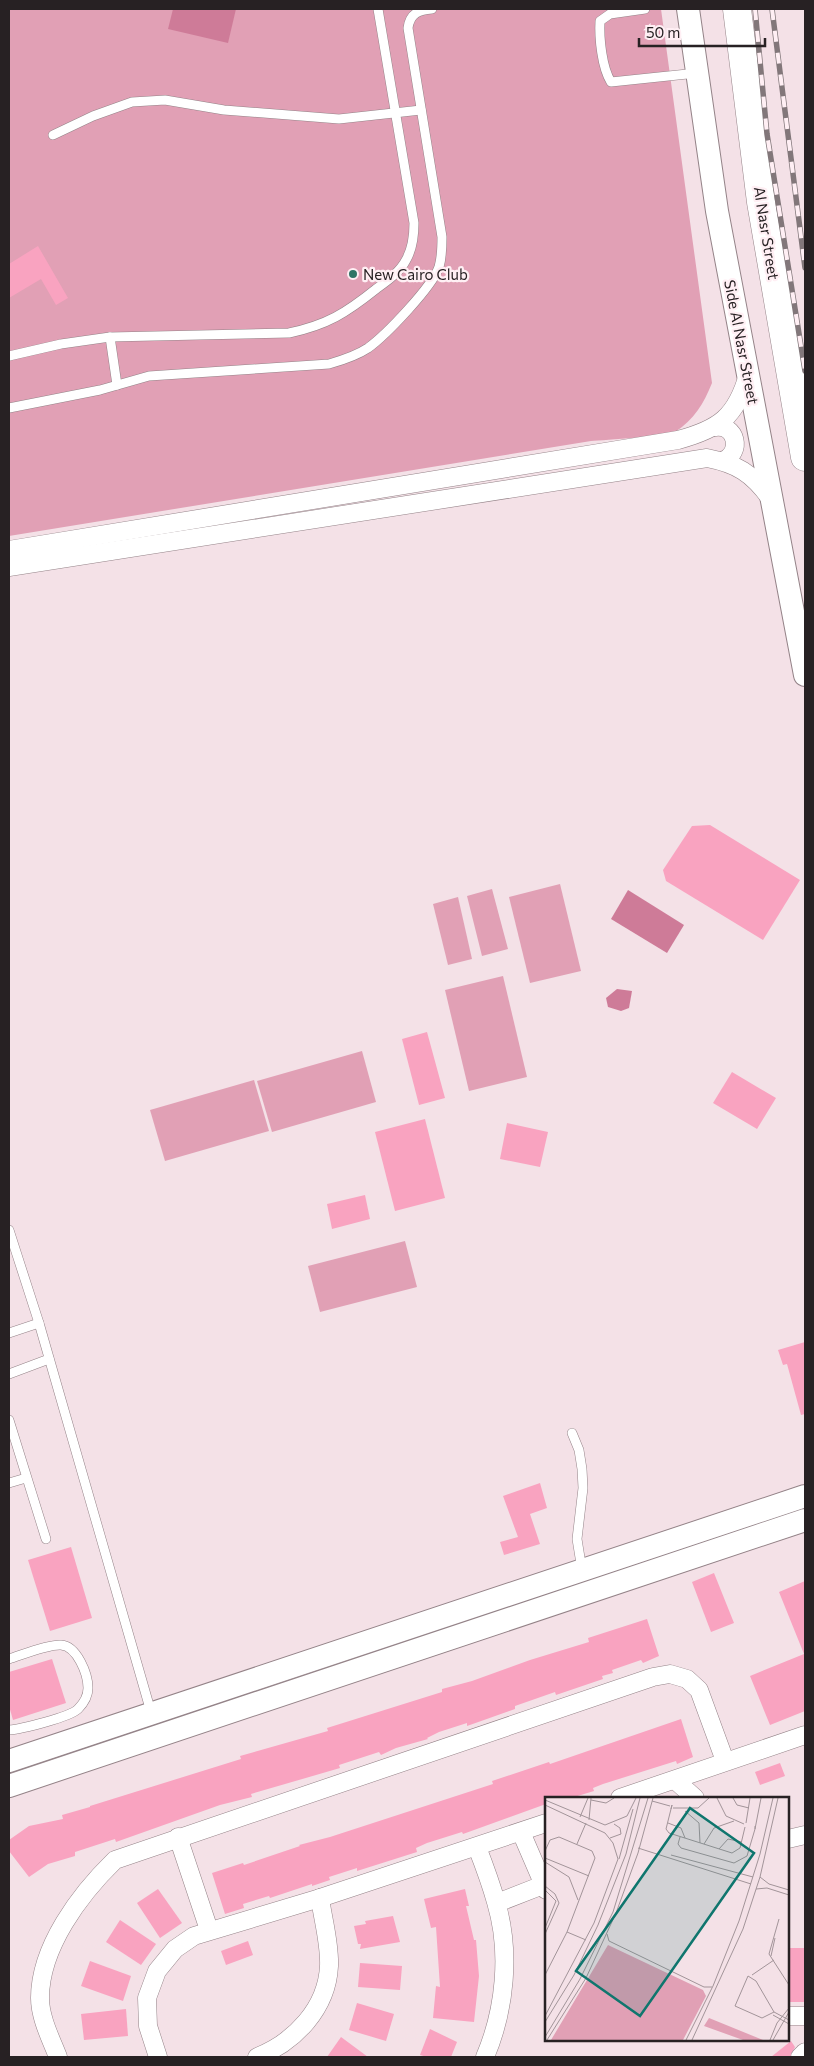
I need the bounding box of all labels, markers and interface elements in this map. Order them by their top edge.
scale bar [639,15,765,47]
text: 50 m [646,23,680,41]
street label: Al Nasr Street [751,185,783,281]
place label: New Cairo Club [363,265,468,283]
marker: New Cairo Club [347,268,359,280]
street label: Side Al Nasr Street [721,278,763,406]
inset map [545,1797,789,2041]

